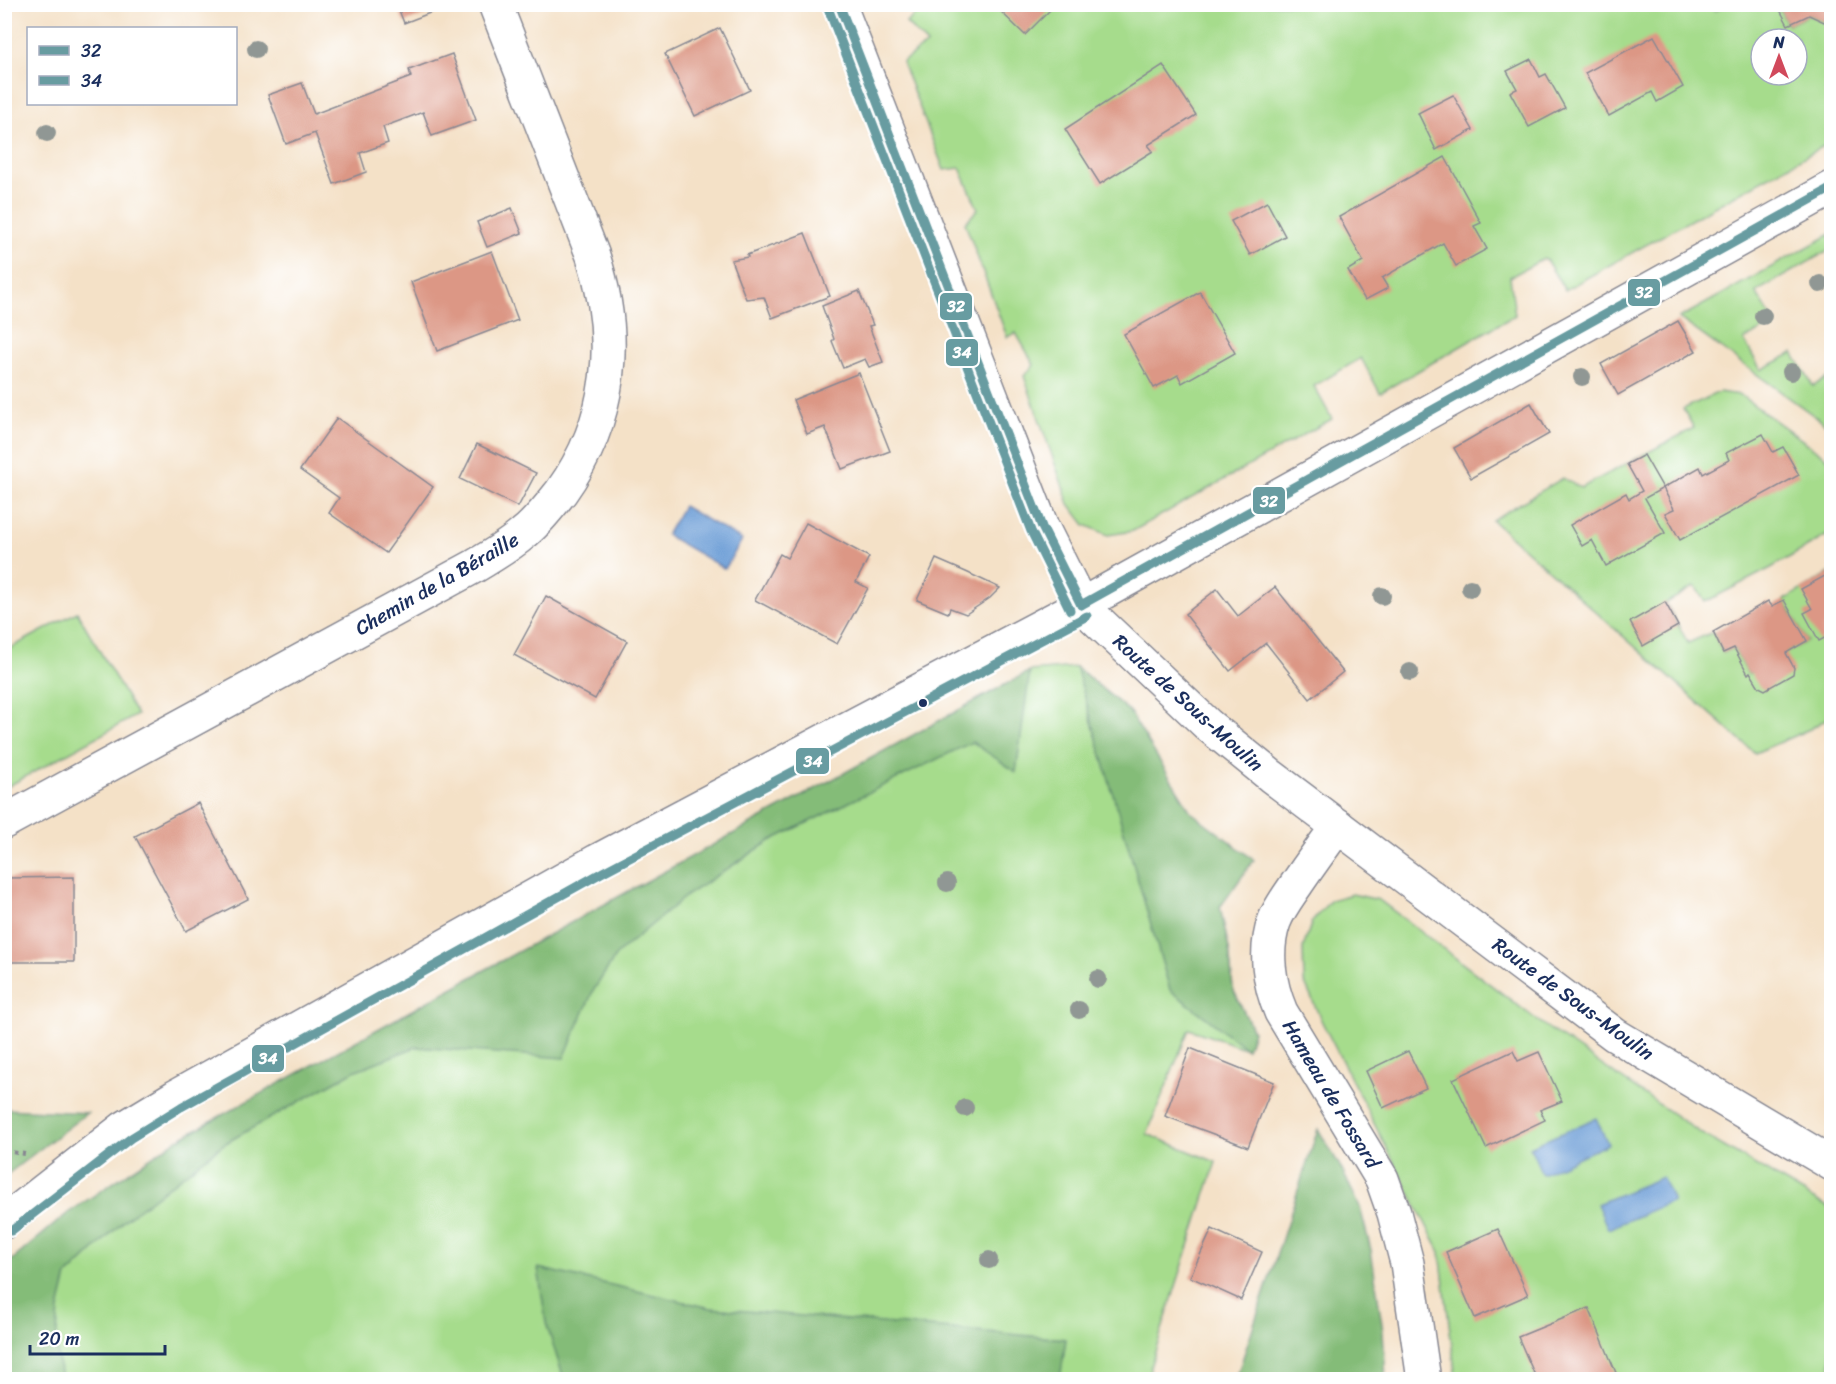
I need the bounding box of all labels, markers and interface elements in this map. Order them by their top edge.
legend [27,27,237,105]
north arrow [1749,27,1809,87]
text: N [1772,28,1785,57]
text: 32 [81,35,101,67]
text: 34 [81,65,102,97]
line badge: 32 [1627,278,1661,307]
text: 32 [1634,278,1654,307]
line badge: 32 [939,292,973,321]
text: 32 [946,292,966,321]
line badge: 34 [945,338,979,367]
text: 34 [952,338,971,367]
line badge: 32 [1252,486,1286,515]
text: 32 [1259,487,1279,516]
street label: Chemin de la Béraille [348,523,526,645]
street label: Route de Sous-Moulin [1104,625,1272,781]
unlabelled marker [917,697,929,709]
line badge: 34 [795,747,830,775]
text: 34 [803,747,822,776]
street label: Route de Sous-Moulin [1484,928,1662,1070]
street label: Hameau de Fossard [1273,1013,1390,1177]
line badge: 34 [251,1044,285,1073]
text: 34 [258,1044,277,1073]
scale bar [30,1318,165,1356]
text: 20 m [39,1323,79,1355]

